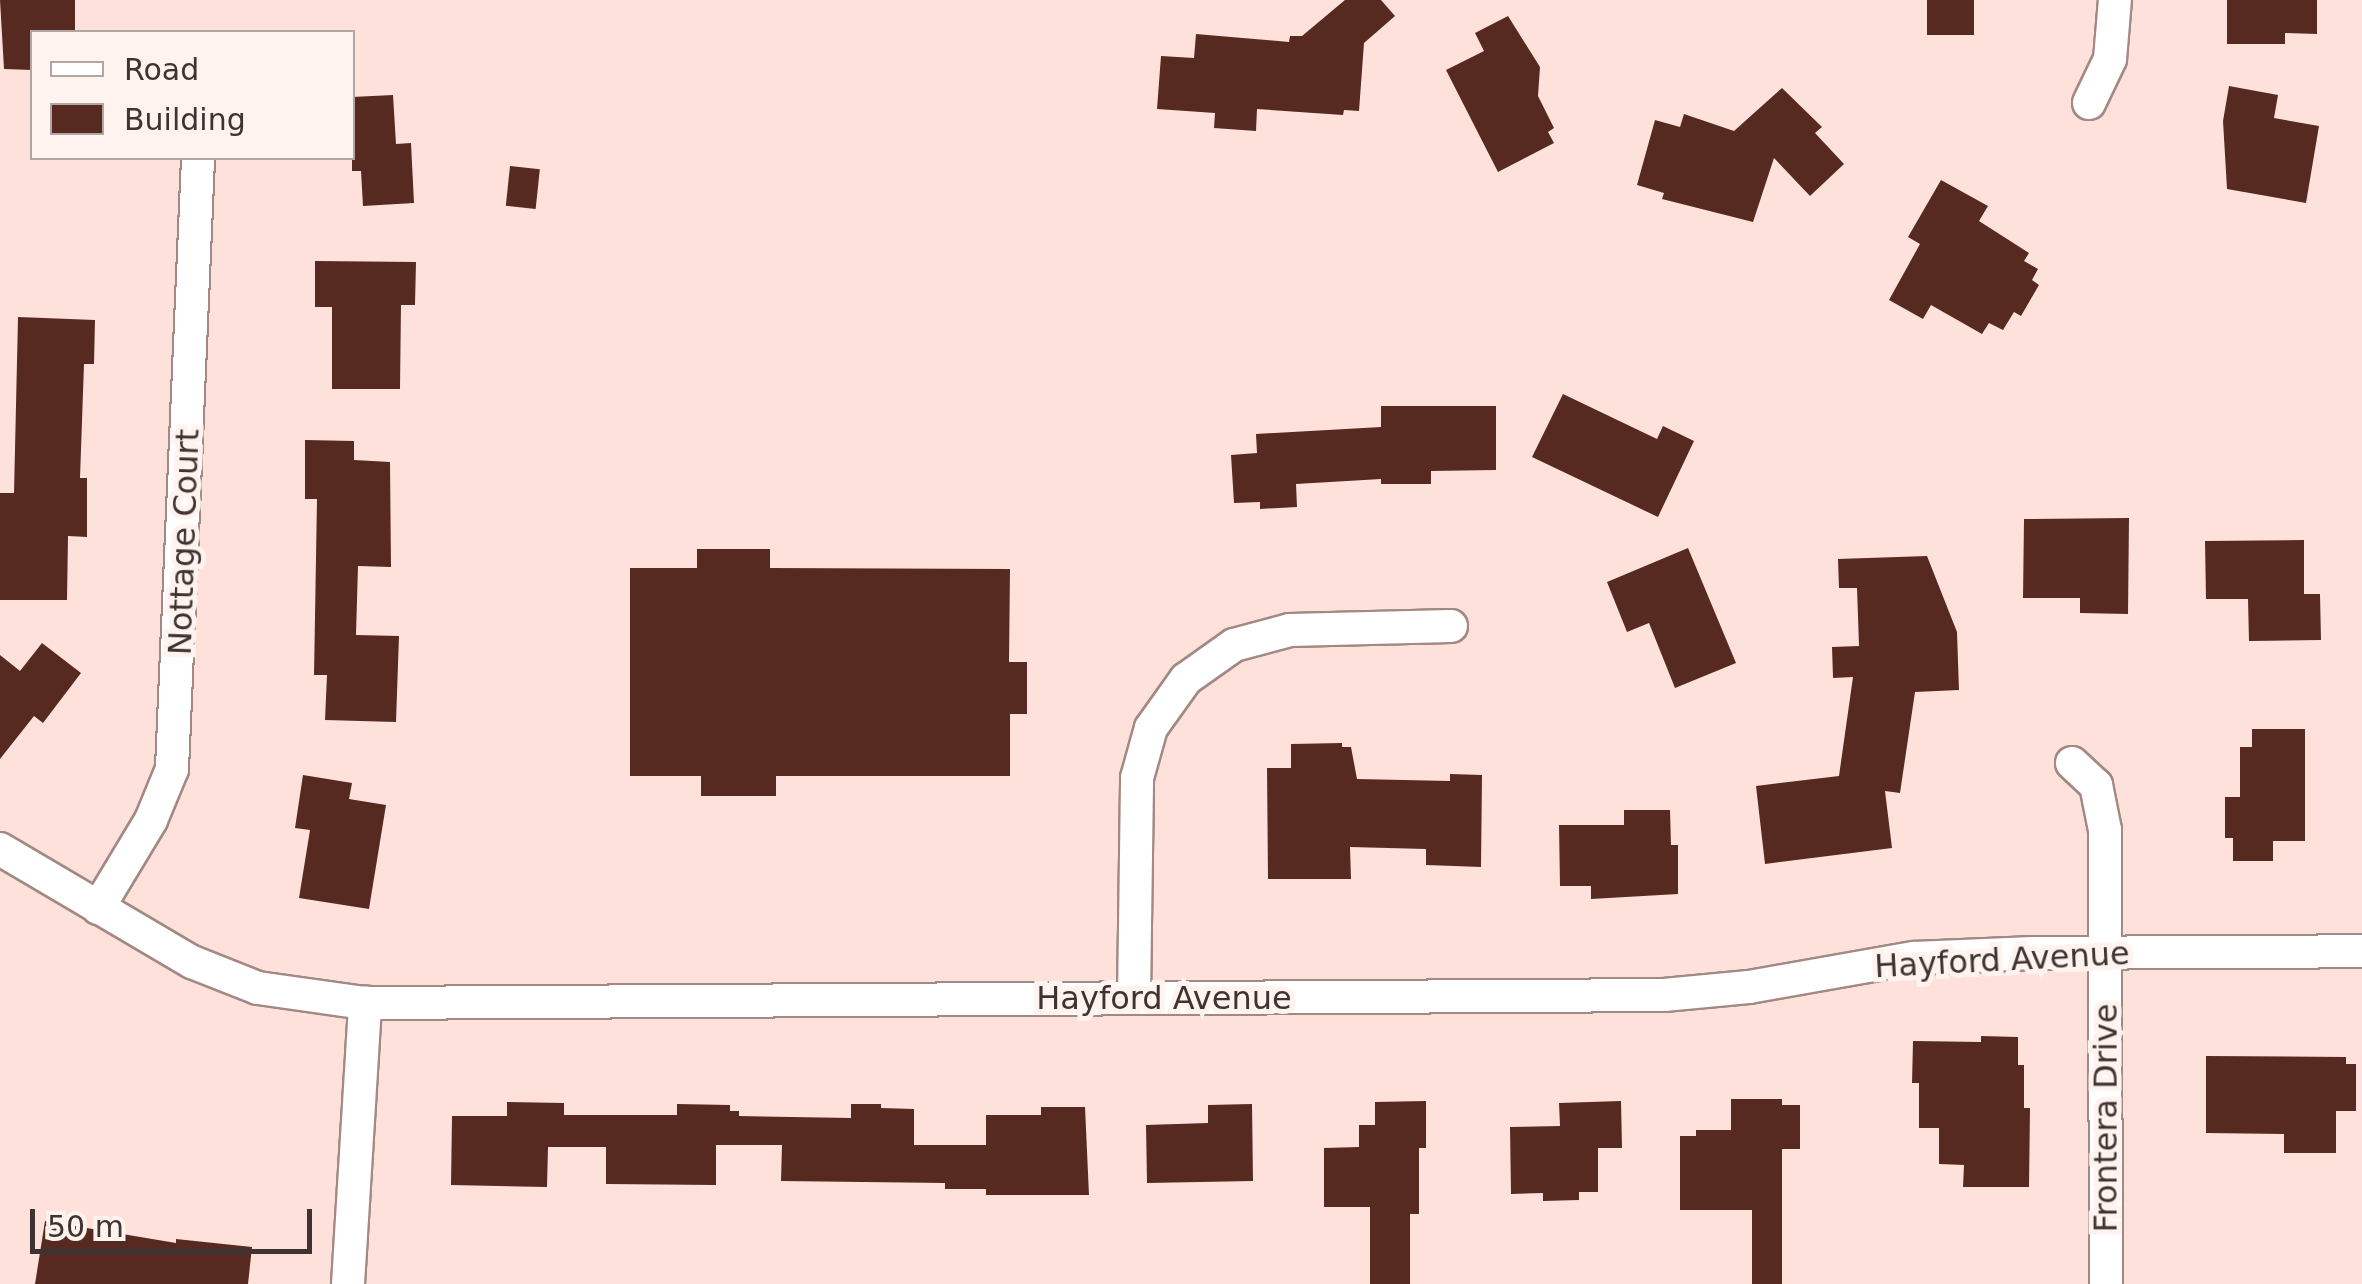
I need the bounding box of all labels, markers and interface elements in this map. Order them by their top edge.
legend [30,30,355,160]
text: Road [124,52,199,87]
text: Building [124,102,246,137]
street label: Nottage Court [161,428,207,656]
street label: Hayford Avenue [1873,934,2131,986]
street label: Hayford Avenue [1036,979,1292,1017]
street label: Frontera Drive [2087,1004,2125,1232]
scale bar [35,1189,318,1251]
text: 50 m [47,1209,124,1244]

